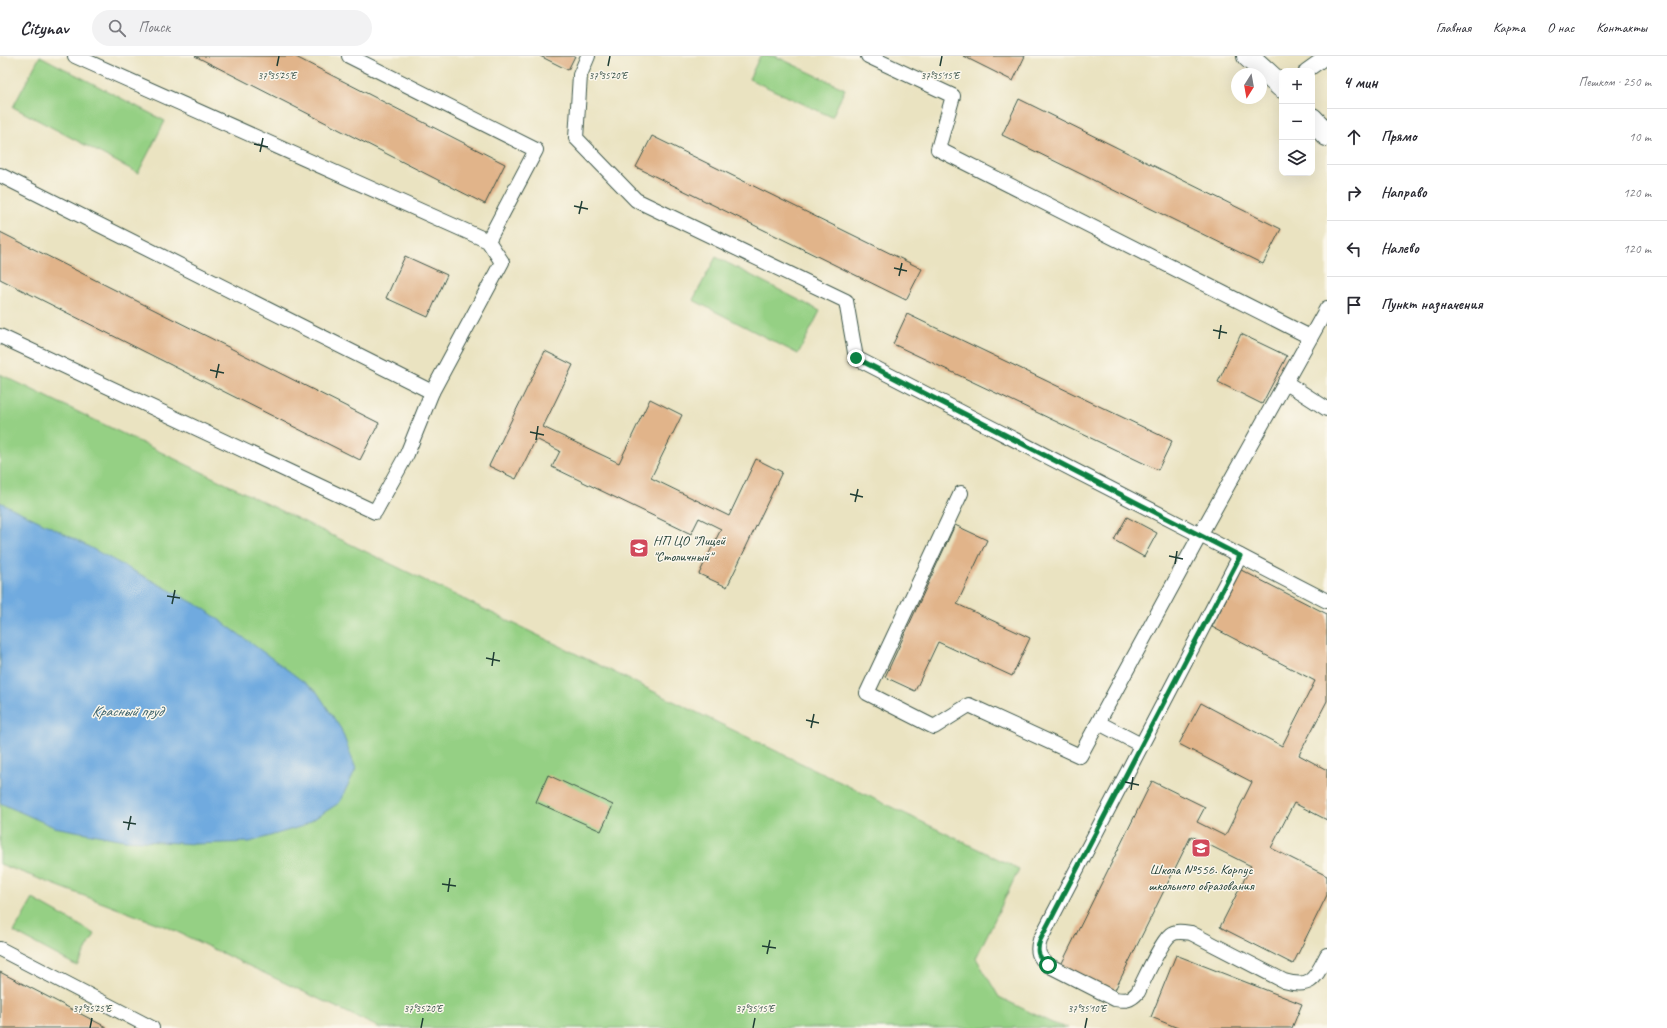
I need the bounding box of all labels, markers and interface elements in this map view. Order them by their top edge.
search box [92,10,372,46]
text: Citynav [20,16,68,40]
icon: search [106,17,128,39]
text: Поиск [138,18,170,37]
text: Главная [1436,19,1471,36]
text: Карта [1493,19,1525,36]
text: О нас [1547,19,1574,36]
text: Контакты [1596,19,1647,36]
north arrow [1231,68,1267,104]
map controls [1279,68,1315,176]
button: + [1279,68,1315,104]
text: 37°35'25"E [258,69,298,82]
text: 37°35'20"E [589,69,629,82]
text: 37°35'15"E [921,69,961,82]
text: 4 мин [1343,72,1378,93]
text: Пешком · 250 m [1578,74,1651,90]
button: − [1279,104,1315,140]
icon: ahead [1343,126,1365,148]
text: Прямо [1381,127,1417,146]
text: 10 m [1629,129,1651,145]
button: layers [1279,140,1315,176]
icon: right [1343,182,1365,204]
text: Направо [1381,183,1427,202]
text: 120 m [1623,185,1651,201]
icon: left [1343,238,1365,260]
text: Налево [1381,239,1419,258]
text: 120 m [1623,241,1651,257]
icon: arrive [1343,294,1365,316]
text: Пункт назначения [1381,295,1483,314]
route end [847,349,865,367]
place label: НП ЦО "Лицей "Столичный" [653,532,726,565]
school or university icon: НП ЦО "Лицей "Столичный" [628,537,650,559]
water label: Красный пруд [92,702,165,721]
school or university icon: Школа №556. Корпус школьного образования [1190,837,1212,859]
place label: Школа №556. Корпус школьного образования [1148,861,1255,894]
route start [1039,956,1057,974]
text: 37°35'25"E [73,1002,113,1015]
text: 37°35'20"E [404,1002,444,1015]
text: 37°35'15"E [736,1002,776,1015]
text: 37°35'10"E [1068,1002,1108,1015]

